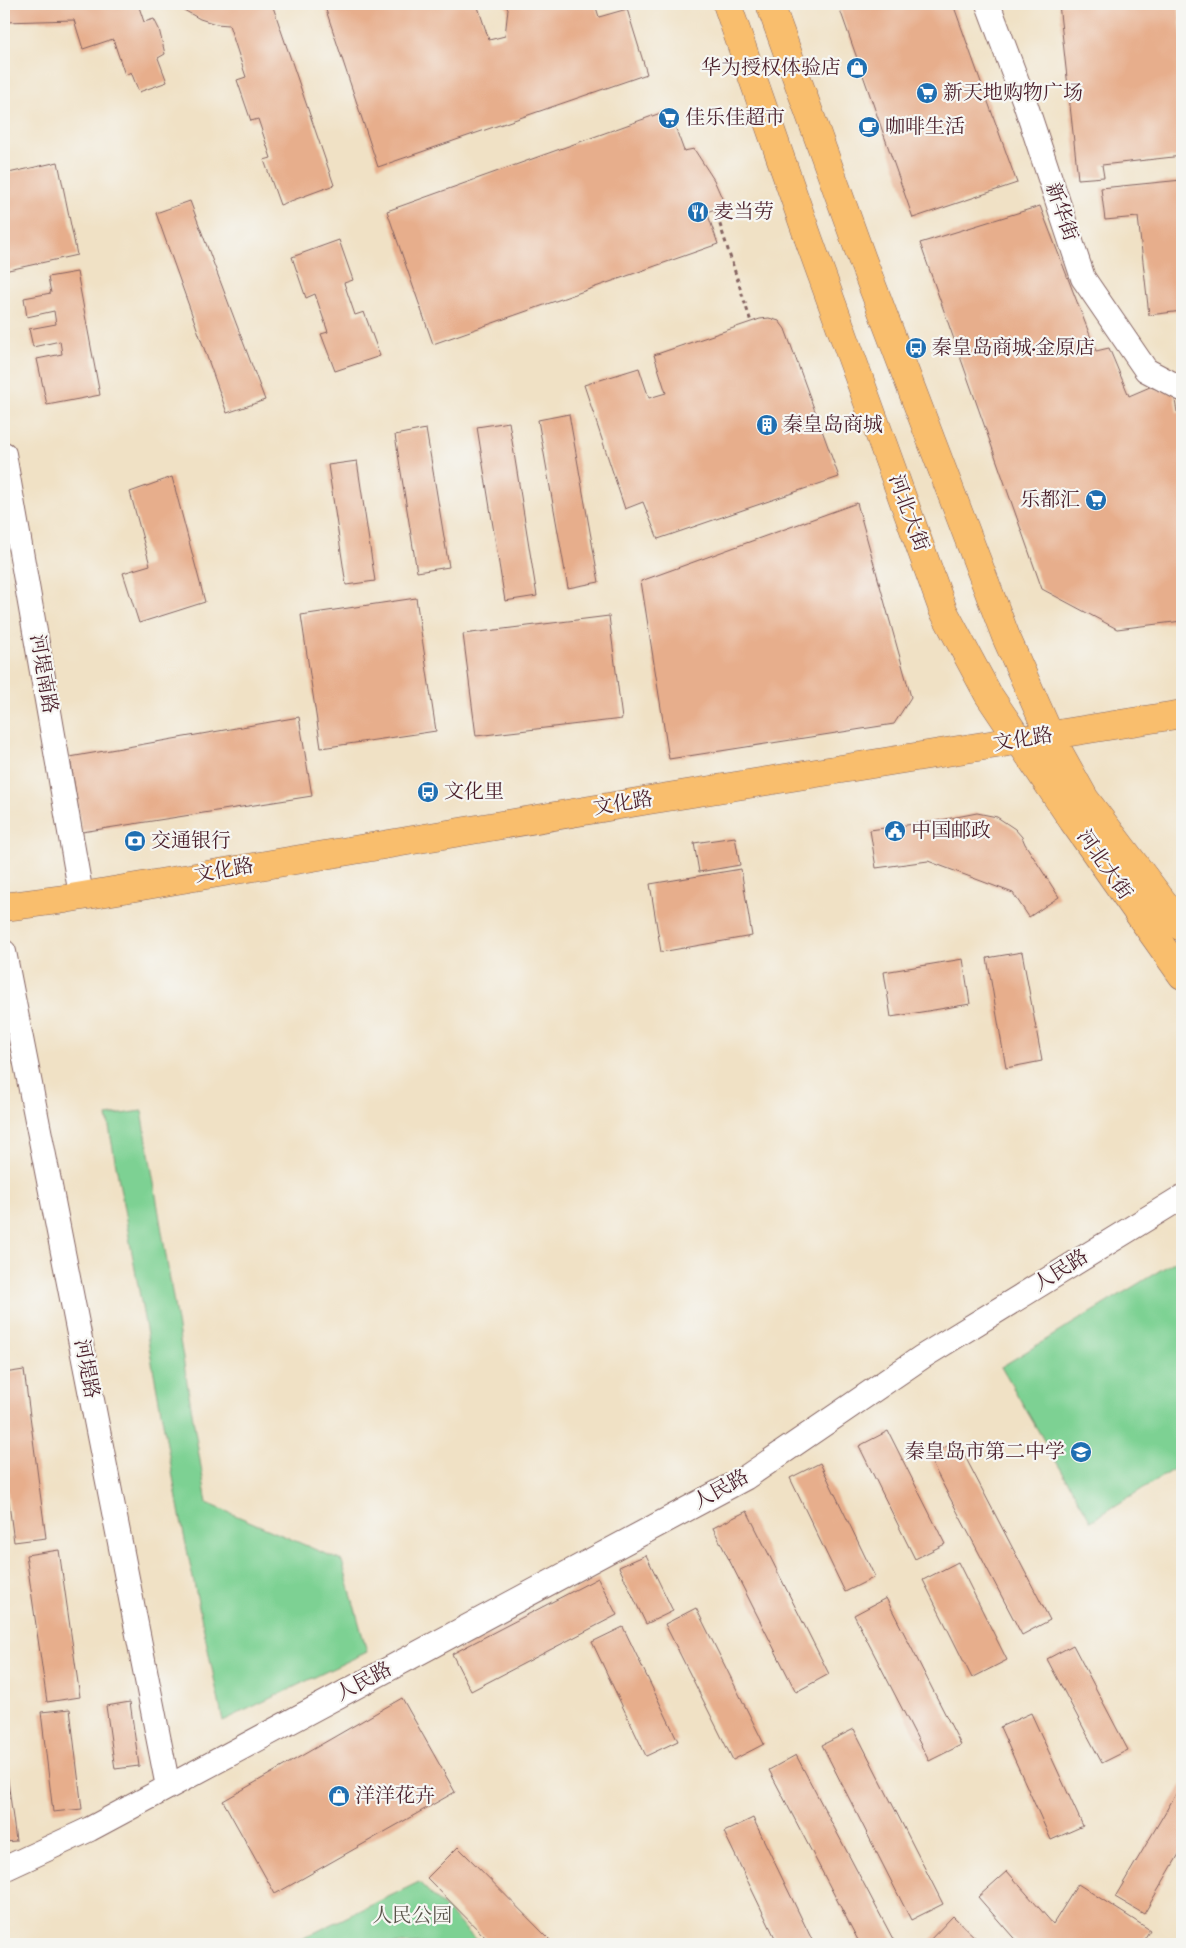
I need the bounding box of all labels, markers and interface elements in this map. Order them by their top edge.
place label: 华为授权体验店 [701,56,841,81]
shop icon: 华为授权体验店 [845,56,869,80]
supermarket icon: 新天地购物广场 [915,81,939,105]
place label: 新天地购物广场 [943,81,1083,106]
supermarket icon: 佳乐佳超市 [657,106,681,130]
place label: 佳乐佳超市 [685,106,785,131]
cafe icon: 咖啡生活 [857,115,881,139]
place label: 咖啡生活 [885,115,965,140]
street label: 新华街 [1039,180,1083,244]
restaurant icon: 麦当劳 [686,200,710,224]
place label: 麦当劳 [714,200,774,225]
bus stop icon: 秦皇岛商城·金原店 [904,336,928,360]
place label: 秦皇岛商城·金原店 [932,336,1095,361]
building icon: 秦皇岛商城 [755,413,779,437]
place label: 秦皇岛商城 [783,413,883,438]
street label: 河北大街 [883,471,933,555]
place label: 乐都汇 [1020,488,1080,513]
supermarket icon: 乐都汇 [1084,488,1108,512]
street label: 河堤南路 [24,632,62,716]
street label: 文化路 [991,723,1055,757]
bus stop icon: 文化里 [416,780,440,804]
place label: 文化里 [444,780,504,805]
street label: 文化路 [591,787,655,821]
public building icon: 中国邮政 [883,819,907,843]
place label: 中国邮政 [911,819,991,844]
street label: 河北大街 [1071,825,1137,905]
bank icon: 交通银行 [123,829,147,853]
place label: 交通银行 [151,829,231,854]
street label: 文化路 [192,853,256,889]
street label: 人民路 [1029,1245,1093,1297]
street label: 河堤路 [68,1337,104,1401]
place label: 秦皇岛市第二中学 [905,1440,1065,1465]
school or university icon: 秦皇岛市第二中学 [1069,1440,1093,1464]
street label: 人民路 [689,1465,753,1515]
street label: 人民路 [332,1657,396,1707]
shop icon: 洋洋花卉 [327,1784,351,1808]
place label: 洋洋花卉 [355,1784,435,1809]
park label: 人民公园 [372,1904,452,1929]

